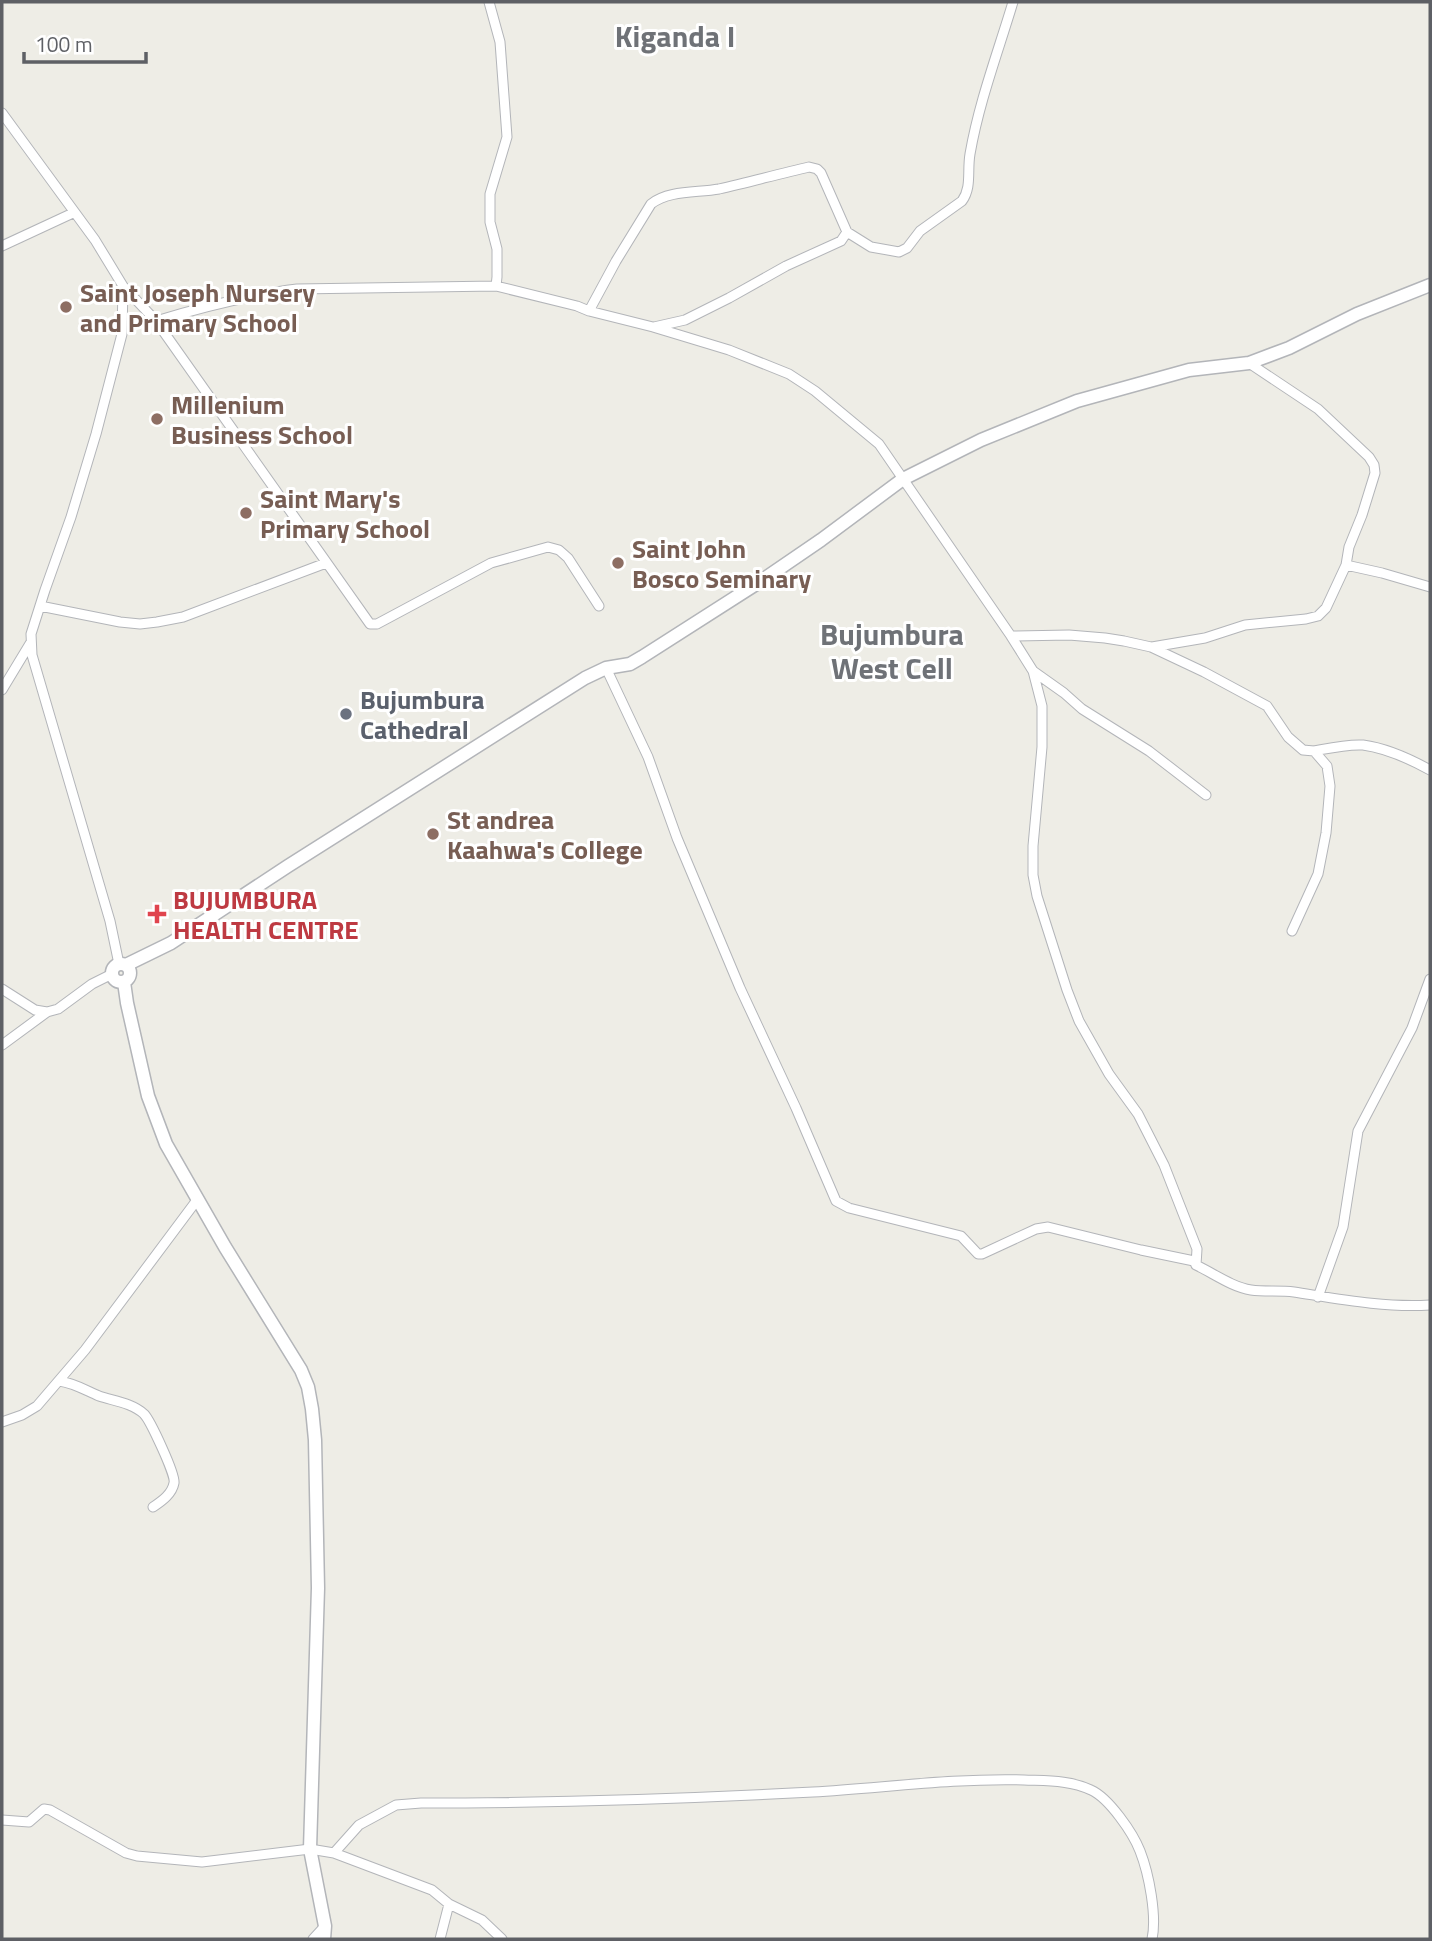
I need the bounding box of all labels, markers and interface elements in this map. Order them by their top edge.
district label: Kiganda I [615,13,735,59]
scale bar [24,21,147,65]
text: 100 m [35,28,92,60]
place label: Saint Joseph Nursery and Primary School [80,273,315,342]
marker: Saint Joseph Nursery and Primary School [58,299,74,315]
place label: Millenium Business School [171,385,353,454]
marker: Millenium Business School [149,411,165,427]
place label: Saint Mary's Primary School [260,479,430,548]
marker: Saint Mary's Primary School [238,505,254,521]
place label: Saint John Bosco Seminary [632,529,811,598]
marker: Saint John Bosco Seminary [610,555,626,571]
district label: Bujumbura West Cell [820,611,964,691]
place label: Bujumbura Cathedral [360,680,485,749]
marker: Bujumbura Cathedral [338,706,354,722]
place label: St andrea Kaahwa's College [447,800,643,869]
marker: St andrea Kaahwa's College [425,826,441,842]
place label: BUJUMBURA HEALTH CENTRE [173,880,359,949]
marker: BUJUMBURA HEALTH CENTRE [147,904,167,924]

